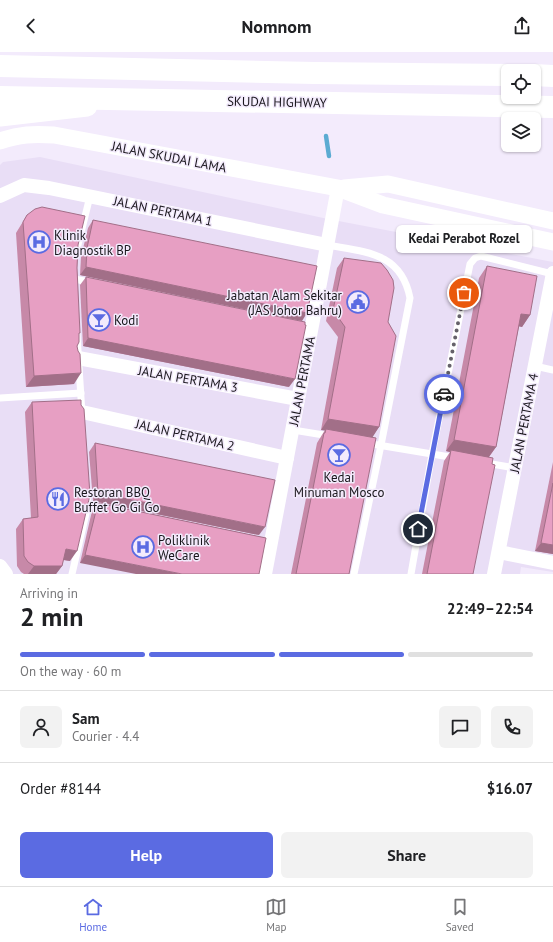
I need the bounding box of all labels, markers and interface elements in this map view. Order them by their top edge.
icon: back [20,15,42,37]
text: Nomnom [242,15,311,38]
icon: share [511,15,533,37]
map controls [501,64,541,152]
button: locate [501,64,541,104]
street label: SKUDAI HIGHWAY [227,93,328,111]
button: layers [501,112,541,152]
street label: JALAN SKUDAI LAMA [109,137,228,177]
street label: JALAN PERTAMA 1 [111,192,214,230]
callout: Kedai Perabot Rozel [396,225,532,253]
place label: Klinik Diagnostik BP [54,227,131,259]
hospital icon: Klinik Diagnostik BP [26,229,52,255]
text: Kedai Perabot Rozel [409,230,520,247]
pin [447,276,481,310]
icon: bag [453,282,475,304]
place label: Jabatan Alam Sekitar (JAS Johor Bahru) [226,287,343,319]
public building icon: Jabatan Alam Sekitar (JAS Johor Bahru) [345,289,371,315]
bar icon: Kodi [86,307,112,333]
place label: Kodi [114,312,139,329]
street label: JALAN PERTAMA [285,334,319,428]
street label: JALAN PERTAMA 3 [136,362,239,396]
street label: JALAN PERTAMA 4 [506,372,542,475]
courier [424,374,464,414]
icon: car [433,383,455,405]
street label: JALAN PERTAMA 2 [133,415,236,455]
bar icon: Kedai Minuman Mosco [326,442,352,468]
place label: Kedai Minuman Mosco [294,469,384,501]
place label: Restoran BBQ Buffet Go Gi Go [74,484,159,516]
restaurant icon: Restoran BBQ Buffet Go Gi Go [45,486,71,512]
pin [401,512,435,546]
icon: home [407,518,429,540]
place label: Poliklinik WeCare [158,532,210,564]
hospital icon: Poliklinik WeCare [130,534,156,560]
text: Arriving in [20,585,78,602]
text: 22:49–22:54 [447,599,533,618]
text: 2 min [20,600,83,633]
text: On the way · 60 m [20,663,121,680]
button: person [20,706,62,748]
button: chat [439,706,481,748]
button: phone [491,706,533,748]
text: Sam [72,709,99,728]
text: Courier · 4.4 [72,728,139,745]
text: Order #8144 [20,779,101,798]
text: $16.07 [487,779,533,798]
button: Help [20,832,273,878]
button: Share [281,832,533,878]
tab: Home [79,896,107,934]
tab: Map [265,896,287,934]
tab: Saved [446,896,474,934]

